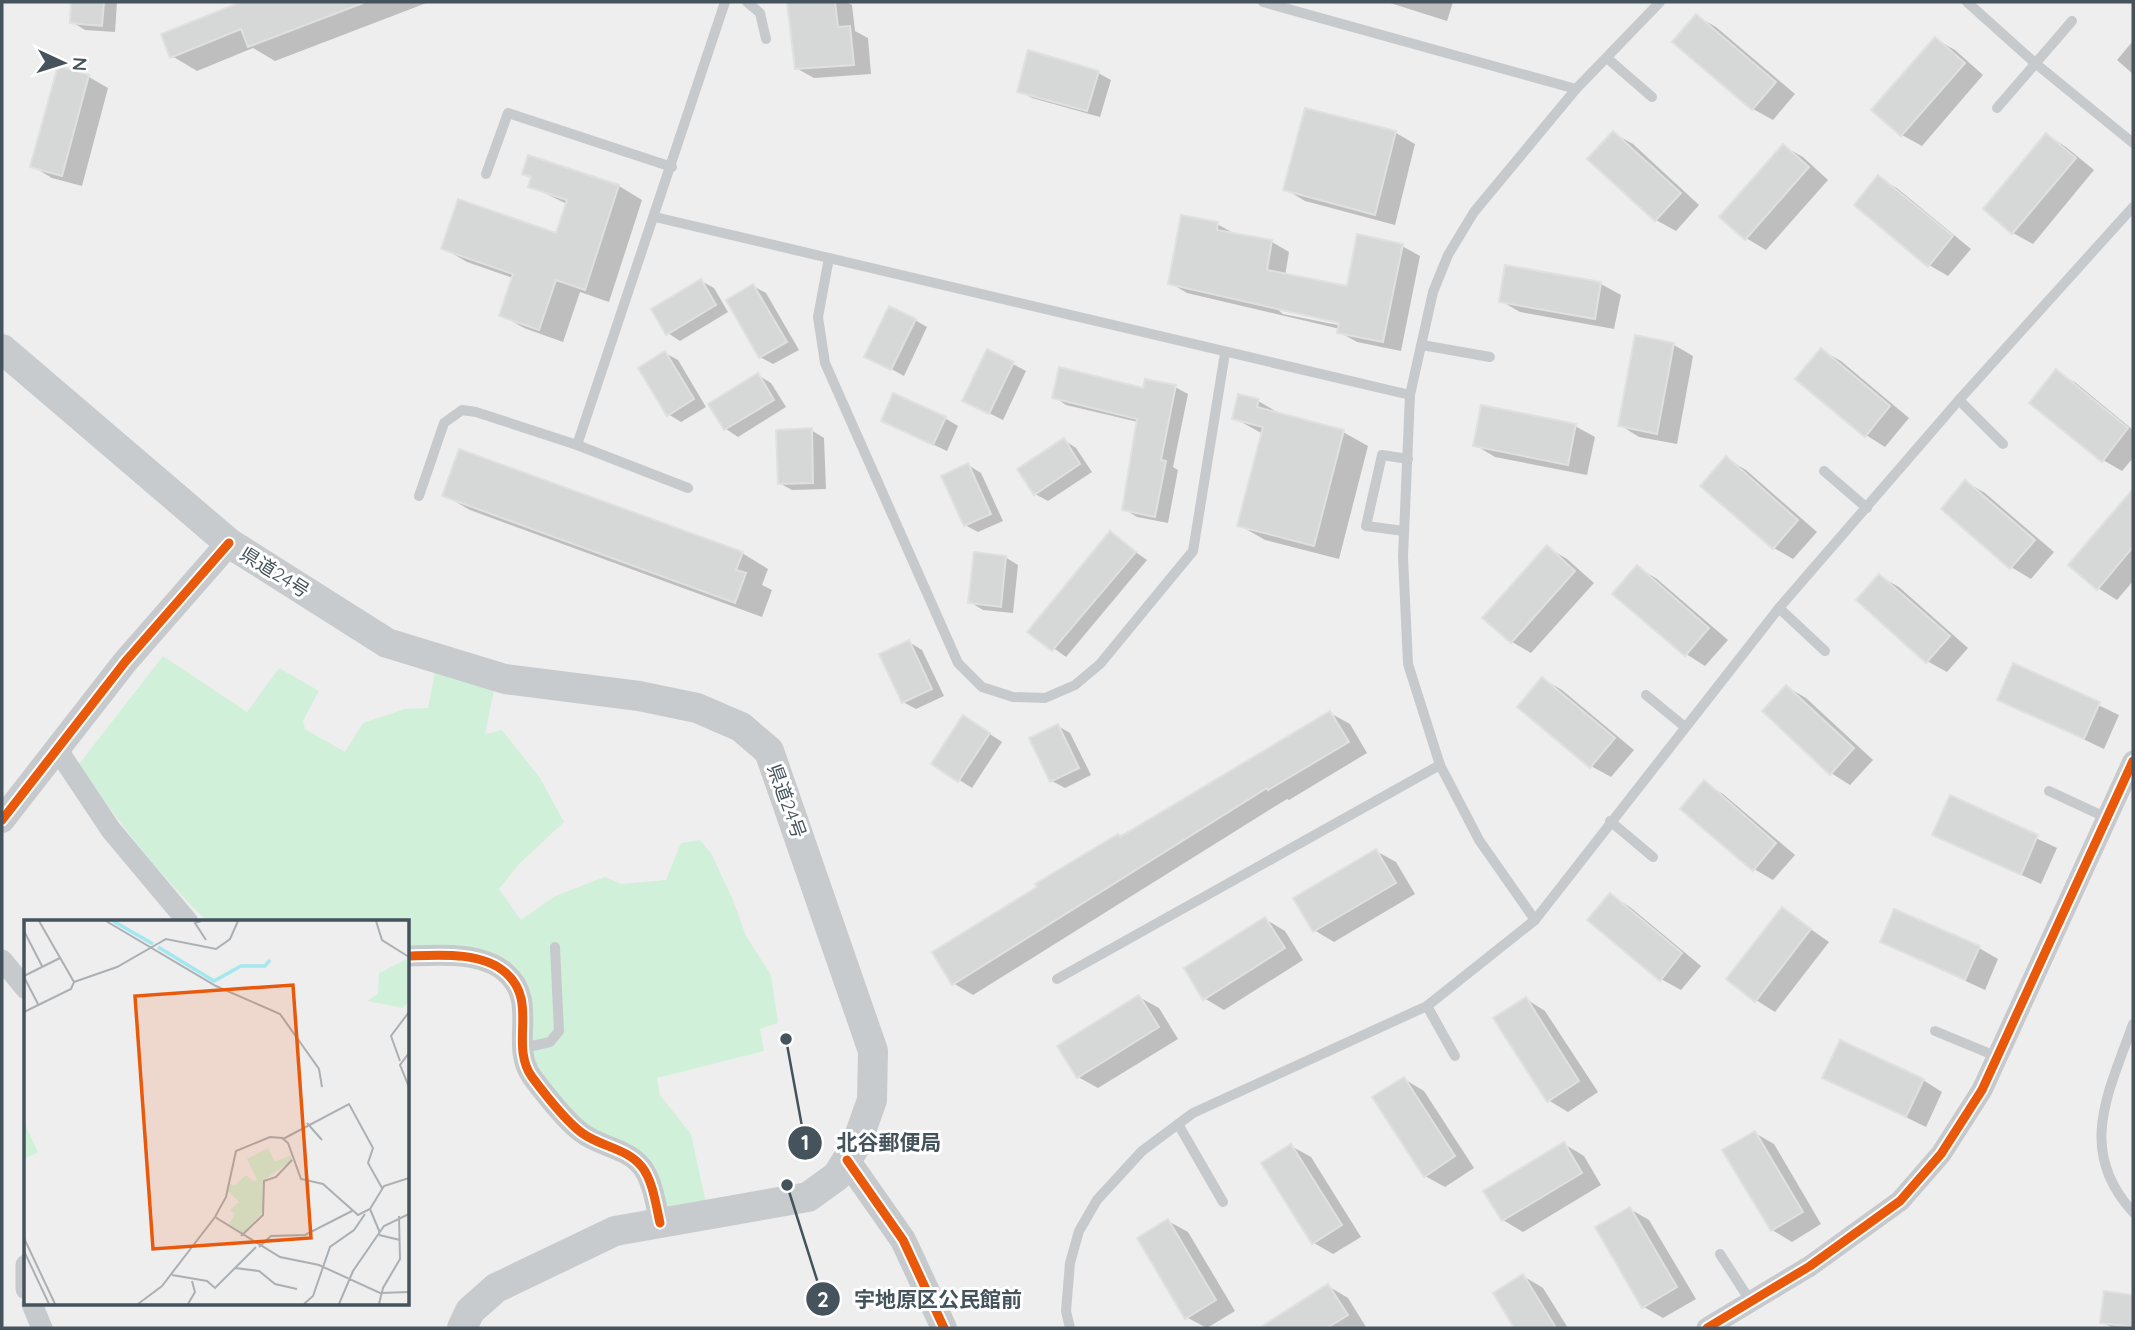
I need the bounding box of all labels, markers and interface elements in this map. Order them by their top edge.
north arrow [28,28,98,98]
text: N [68,56,92,72]
street label: 県道24号 [236,541,314,603]
street label: 県道24号 [763,761,811,841]
inset map [24,920,410,1306]
callout: 北谷郵便局 [787,1122,955,1164]
text: 1 [801,1129,809,1155]
text: 北谷郵便局 [837,1129,942,1155]
callout: 宇地原区公民館前 [805,1278,1036,1320]
text: 2 [817,1286,829,1312]
text: 宇地原区公民館前 [854,1286,1022,1312]

